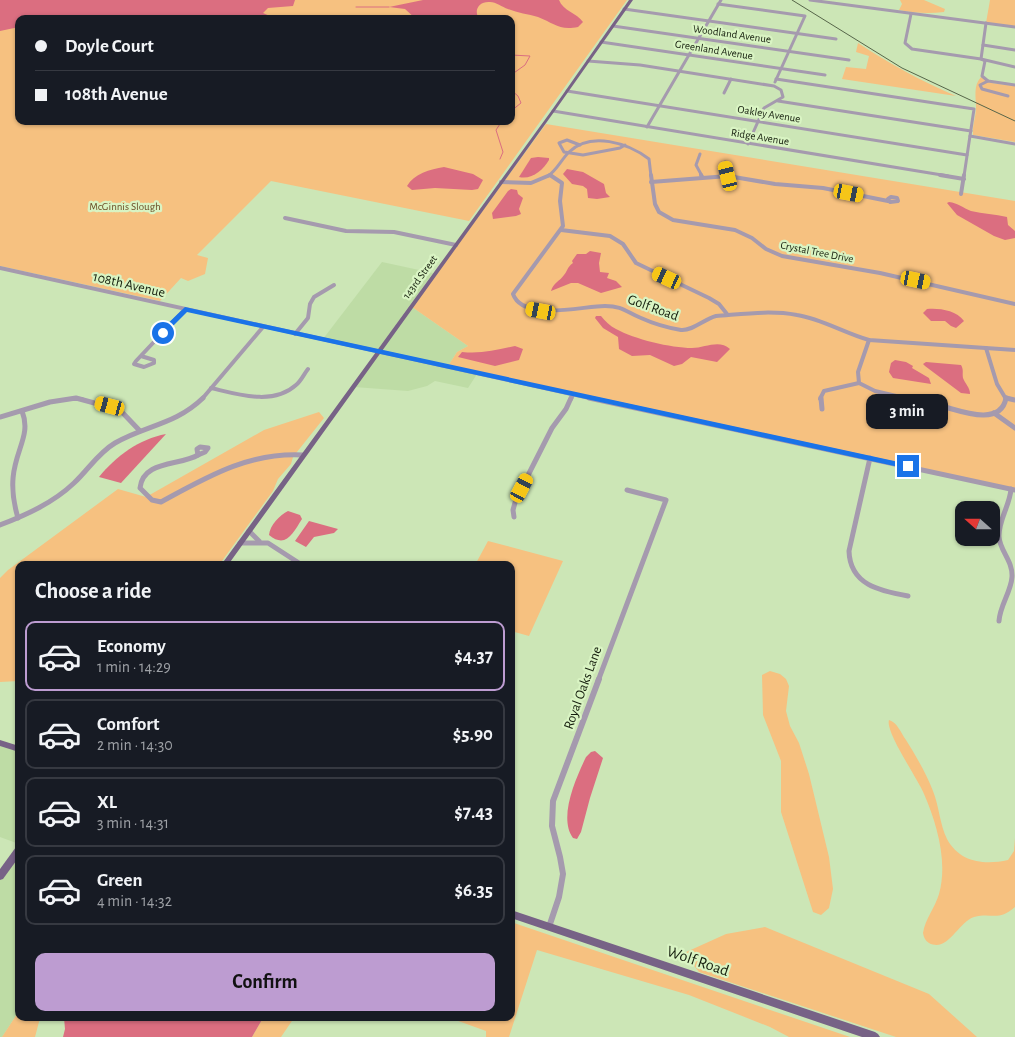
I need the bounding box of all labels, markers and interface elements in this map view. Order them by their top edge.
street label: Woodland Avenue [692,23,772,45]
text: Doyle Court [65,37,154,56]
street label: Greenland Avenue [674,38,754,62]
text: 108th Avenue [65,85,168,104]
street label: Oakley Avenue [737,104,801,124]
street label: Ridge Avenue [730,127,790,147]
car [717,160,738,192]
car [832,183,865,203]
park label: McGinnis Slough [89,201,161,212]
street label: Crystal Tree Drive [780,240,854,264]
street label: 143rd Street [401,253,440,301]
car [650,265,683,291]
street label: 108th Avenue [92,270,166,300]
car [899,270,932,290]
street label: Golf Road [626,292,680,324]
car [524,301,557,321]
route start [152,322,174,344]
callout: 3 min [867,394,949,428]
car [93,395,126,417]
text: 3 min [890,403,924,419]
route end [897,455,919,477]
car [508,471,535,505]
north arrow [955,501,1000,546]
map controls [955,501,1000,546]
text: Choose a ride [35,580,151,602]
icon: car [37,634,82,679]
text: Economy [97,637,166,656]
street label: Royal Oaks Lane [562,645,604,731]
text: $4.37 [454,647,493,666]
text: 1 min · 14:29 [97,659,171,675]
icon: car [37,712,82,757]
text: Comfort [97,715,159,734]
text: $5.90 [453,725,493,744]
text: 2 min · 14:30 [97,737,173,753]
icon: car [37,790,82,835]
text: XL [97,793,117,812]
text: $7.43 [454,803,493,822]
text: 3 min · 14:31 [97,815,169,831]
icon: car [37,868,82,913]
text: Green [97,871,143,890]
text: $6.35 [455,881,493,900]
text: 4 min · 14:32 [97,893,172,909]
street label: Wolf Road [665,943,731,979]
button: Confirm [35,953,495,1011]

